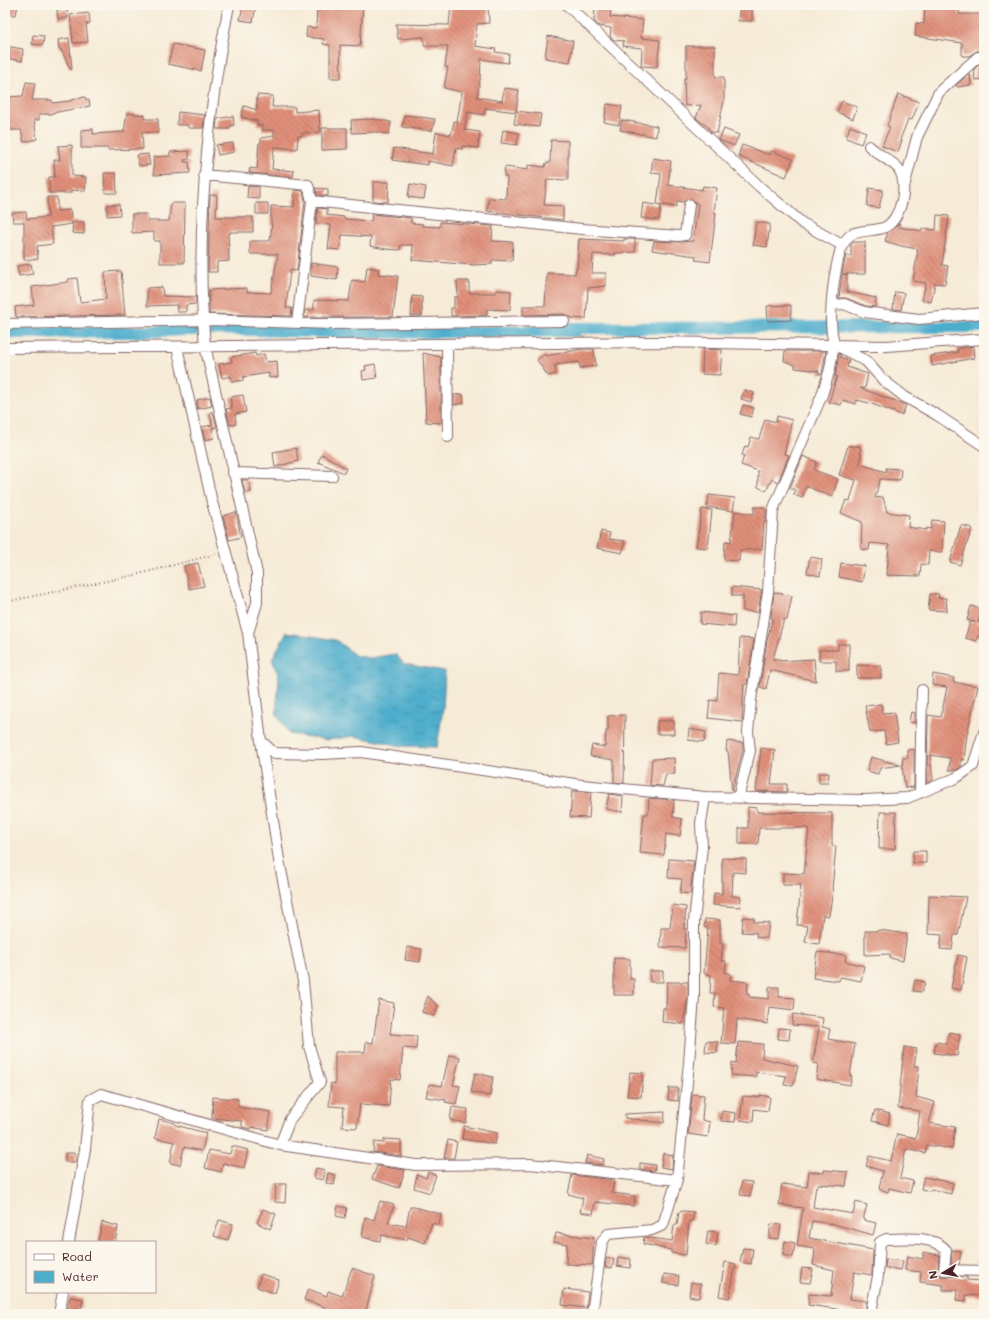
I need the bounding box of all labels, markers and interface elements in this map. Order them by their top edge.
legend [26,1241,156,1293]
text: Road [62,1248,92,1264]
north arrow [923,1253,963,1293]
text: Water [62,1268,99,1284]
text: N [925,1269,941,1280]

